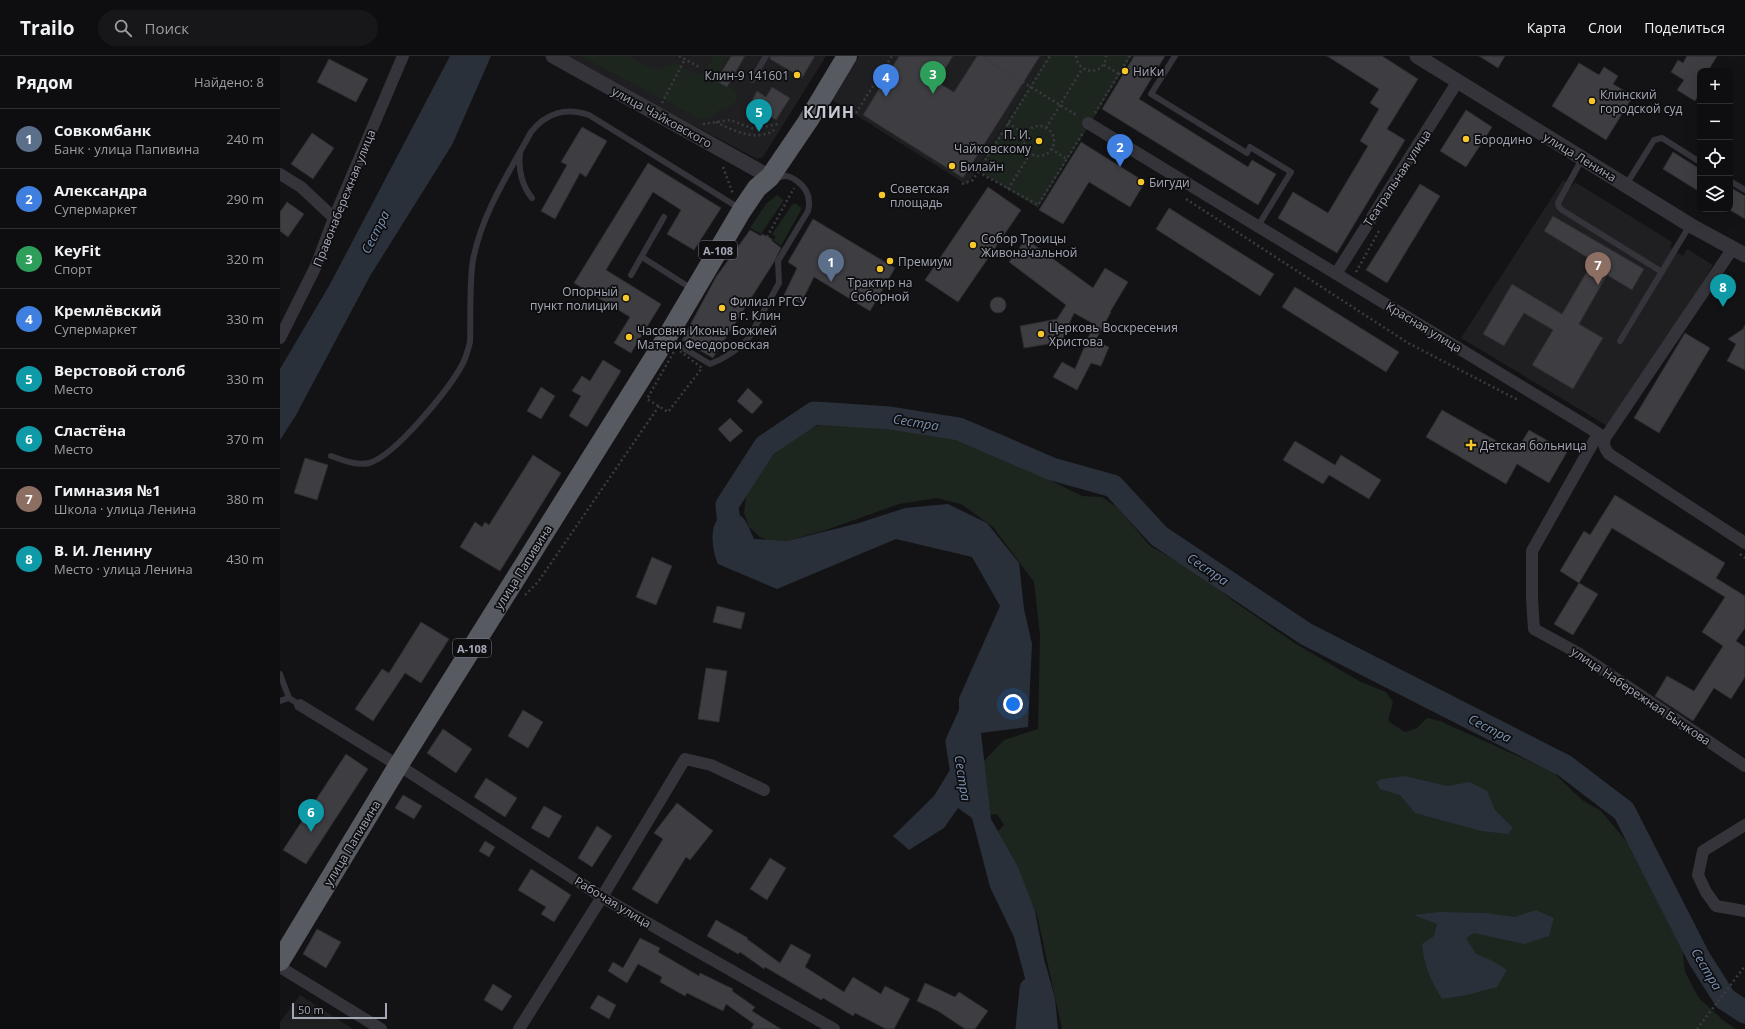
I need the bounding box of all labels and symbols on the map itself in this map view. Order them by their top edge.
pin: 3 [920,61,946,94]
place label: НиКи [1133,63,1164,80]
pin: 4 [873,64,899,97]
marker: НиКи [1120,66,1130,76]
place label: Клин-9 141601 [705,67,789,84]
marker: Клин-9 141601 [792,70,802,80]
street label: улица Чайковского [609,82,715,152]
place label: Клинский городской суд [1600,86,1683,117]
marker: Клинский городской суд [1587,96,1597,106]
pin: 5 [746,99,772,132]
district label: КЛИН [803,101,855,123]
place label: П. И. Чайковскому [954,126,1032,157]
street label: Театральная улица [1359,126,1435,230]
street label: Правонабережная улица [309,127,379,269]
street label: улица Ленина [1540,128,1620,186]
place label: Бородино [1474,131,1532,148]
pin: 2 [1107,134,1133,167]
marker: Бородино [1461,134,1471,144]
marker: П. И. Чайковскому [1034,136,1044,146]
place label: Билайн [960,158,1004,175]
marker: Билайн [947,161,957,171]
place label: Бигуди [1149,174,1190,191]
marker: Бигуди [1136,177,1146,187]
place label: Советская площадь [890,180,949,211]
marker: Советская площадь [877,190,887,200]
water label: Сестра [356,207,394,257]
place label: Собор Троицы Живоначальной [981,230,1077,261]
marker: Собор Троицы Живоначальной [968,240,978,250]
road number: А-108 [699,241,737,259]
pin: 1 [818,249,844,282]
pin: 7 [1585,252,1611,285]
place label: Премиум [898,253,952,270]
marker: Премиум [885,256,895,266]
marker: Трактир на Соборной [875,264,885,274]
place label: Трактир на Соборной [848,274,912,305]
pin: 8 [1710,274,1736,307]
place label: Опорный пункт полиции [530,283,618,314]
marker: Опорный пункт полиции [621,293,631,303]
place label: Филиал РГСУ в г. Клин [730,293,807,324]
street label: Красная улица [1383,298,1465,356]
marker: Филиал РГСУ в г. Клин [717,303,727,313]
place label: Церковь Воскресения Христова [1049,319,1178,350]
place label: Часовня Иконы Божией Матери Феодоровская [637,322,777,353]
marker: Церковь Воскресения Христова [1036,329,1046,339]
marker: Часовня Иконы Божией Матери Феодоровская [624,332,634,342]
water label: Сестра [892,409,941,435]
place label: Детская больница [1480,437,1587,454]
marker: Детская больница [1465,439,1477,451]
street label: улица Папивина [490,521,556,613]
water label: Сестра [1184,549,1233,590]
road number: А-108 [453,639,491,657]
street label: улица Набережная Бычкова [1568,643,1714,749]
your location [1003,694,1023,714]
water label: Сестра [1465,709,1515,747]
water label: Сестра [950,754,976,803]
street label: улица Папивина [320,797,384,889]
pin: 6 [298,799,324,832]
street label: Рабочая улица [571,872,655,932]
water label: Сестра [1687,945,1727,994]
scale bar [292,1001,387,1020]

